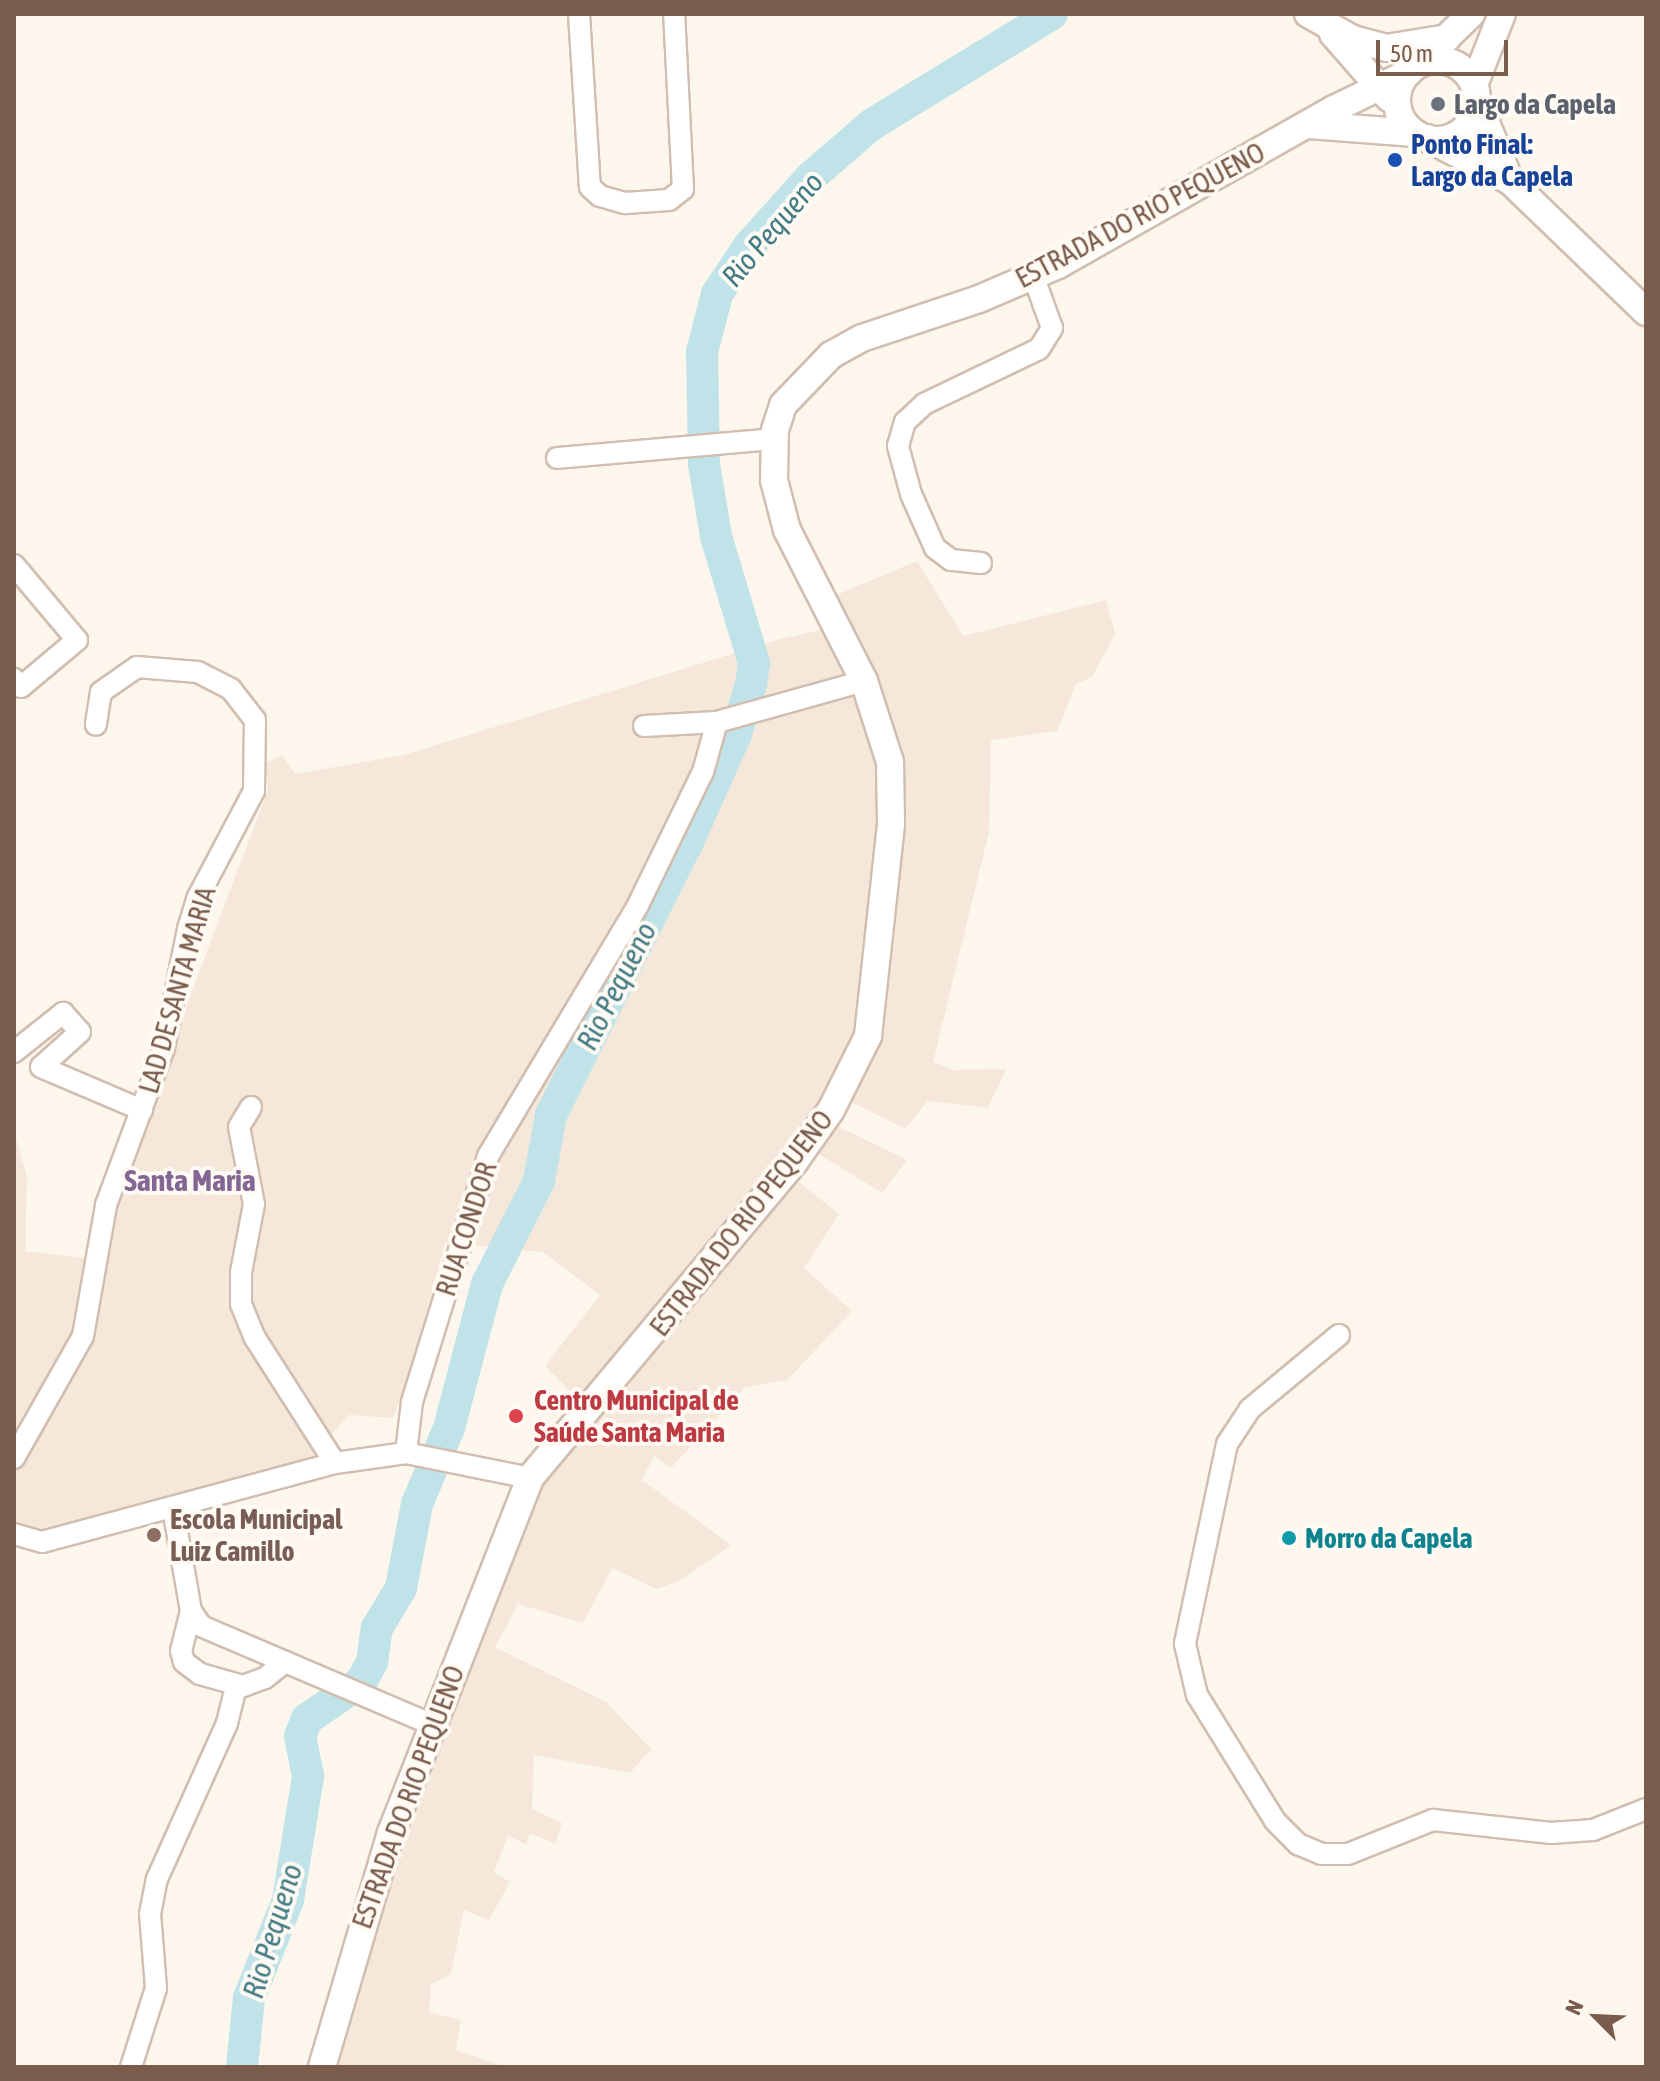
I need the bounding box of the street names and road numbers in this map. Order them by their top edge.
street label: ESTRADA DO RIO PEQUENO [1010,135,1270,295]
street label: LAD DE SANTA MARIA [131,883,223,1097]
street label: ESTRADA DO RIO PEQUENO [642,1103,840,1343]
street label: RUA CONDOR [429,1158,503,1300]
street label: ESTRADA DO RIO PEQUENO [345,1661,471,1933]

